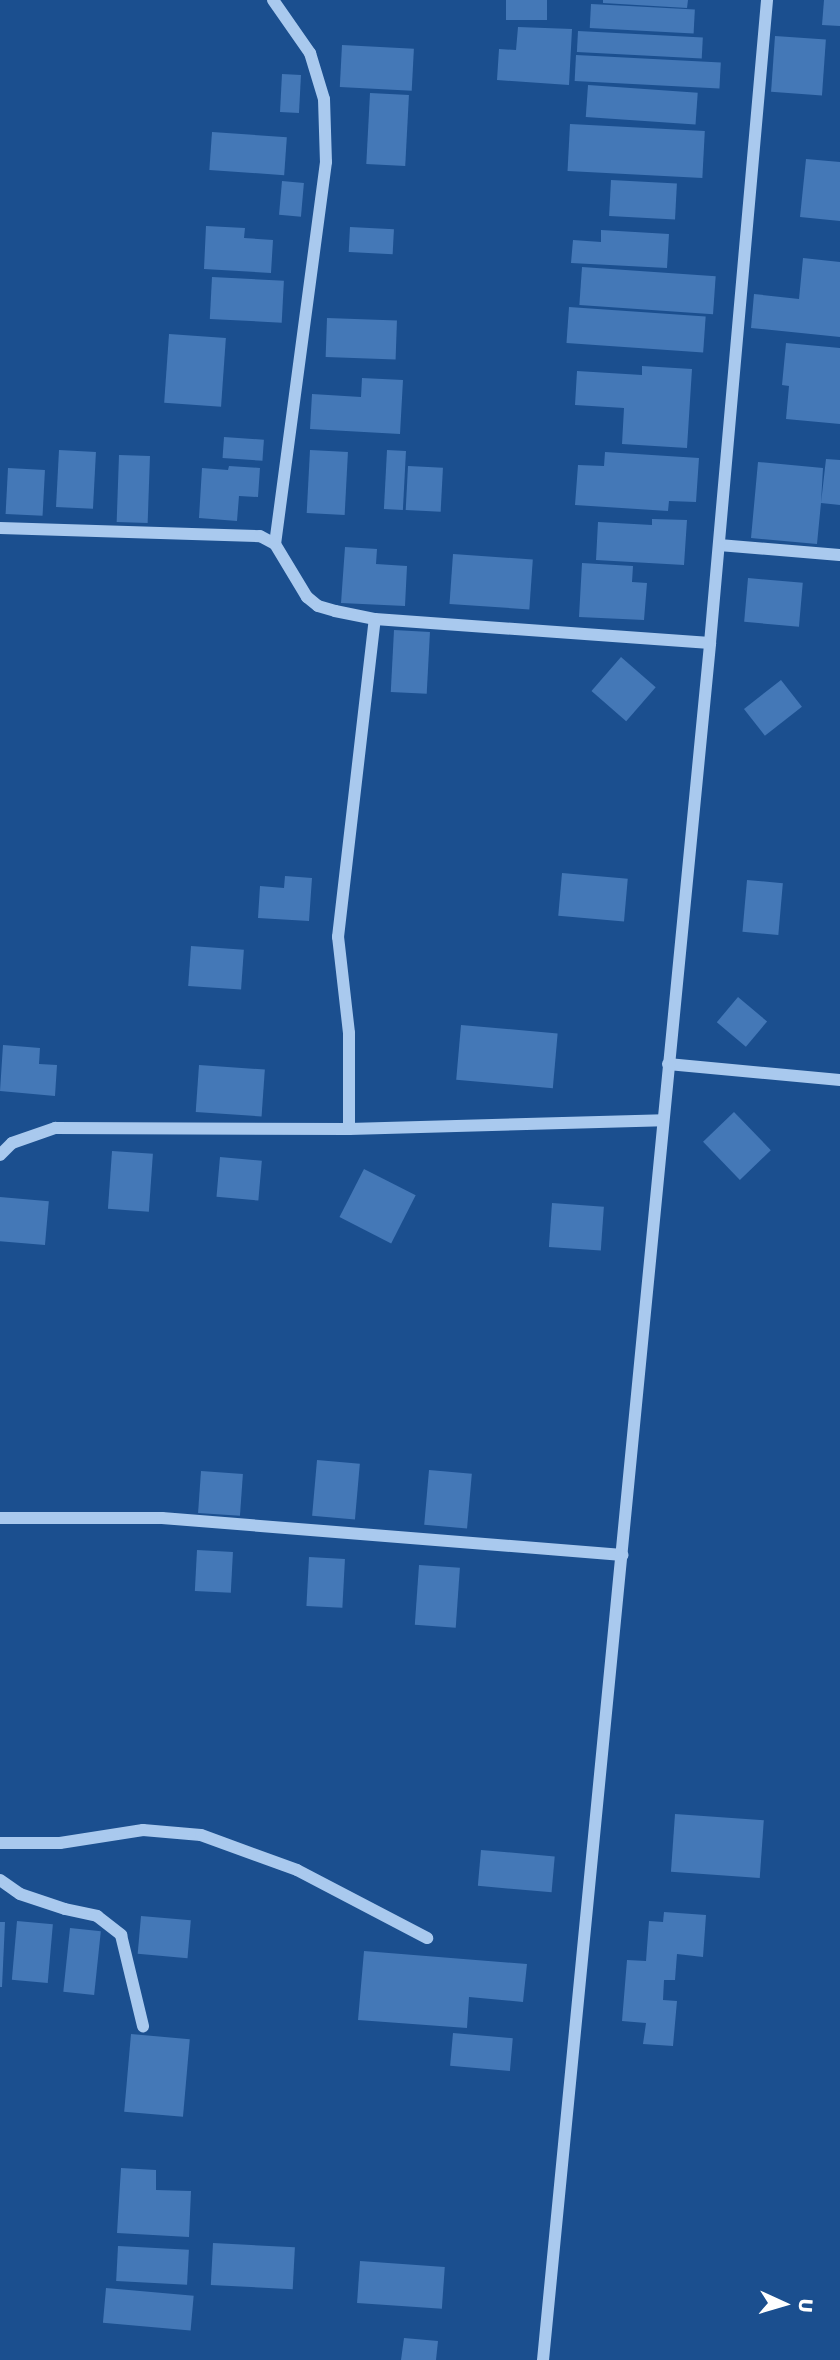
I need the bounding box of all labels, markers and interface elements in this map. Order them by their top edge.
north arrow [749,2269,819,2339]
text: U [793,2298,817,2313]

